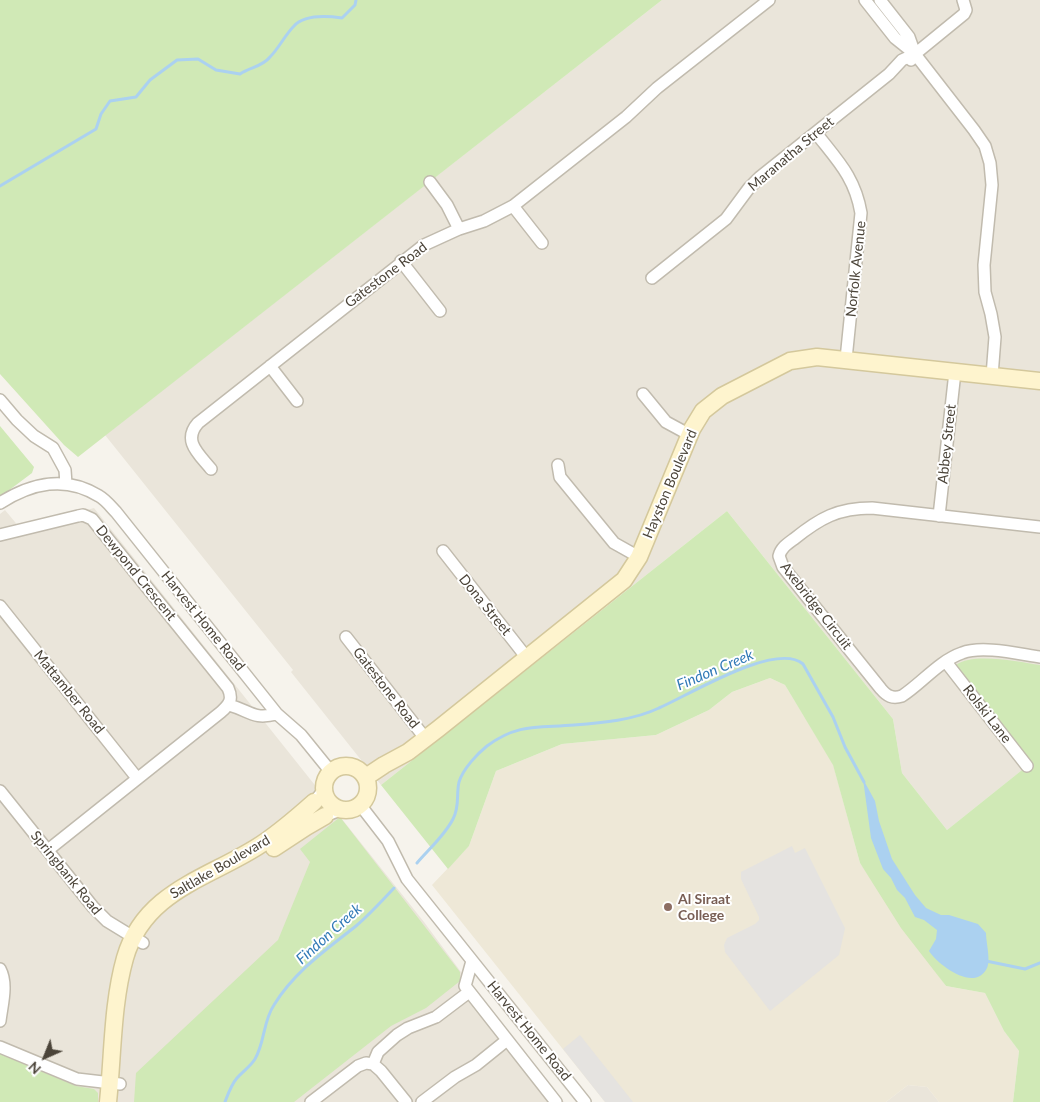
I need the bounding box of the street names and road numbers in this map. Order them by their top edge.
street label: Maranatha Street [745,113,837,195]
street label: Norfolk Avenue [843,220,869,318]
street label: Gatestone Road [342,239,430,311]
street label: Abbey Street [934,403,960,485]
street label: Hayston Boulevard [639,427,701,541]
street label: Dewpond Crescent [92,522,180,624]
street label: Axebridge Circuit [777,559,855,653]
street label: Harvest Home Road [158,568,248,674]
street label: Dona Street [455,571,515,639]
street label: Gatestone Road [349,644,423,732]
street label: Mattamber Road [30,647,108,737]
street label: Rolski Lane [959,682,1015,746]
street label: Springbank Road [27,828,105,918]
street label: Saltlake Boulevard [167,832,273,902]
street label: Harvest Home Road [484,978,574,1084]

